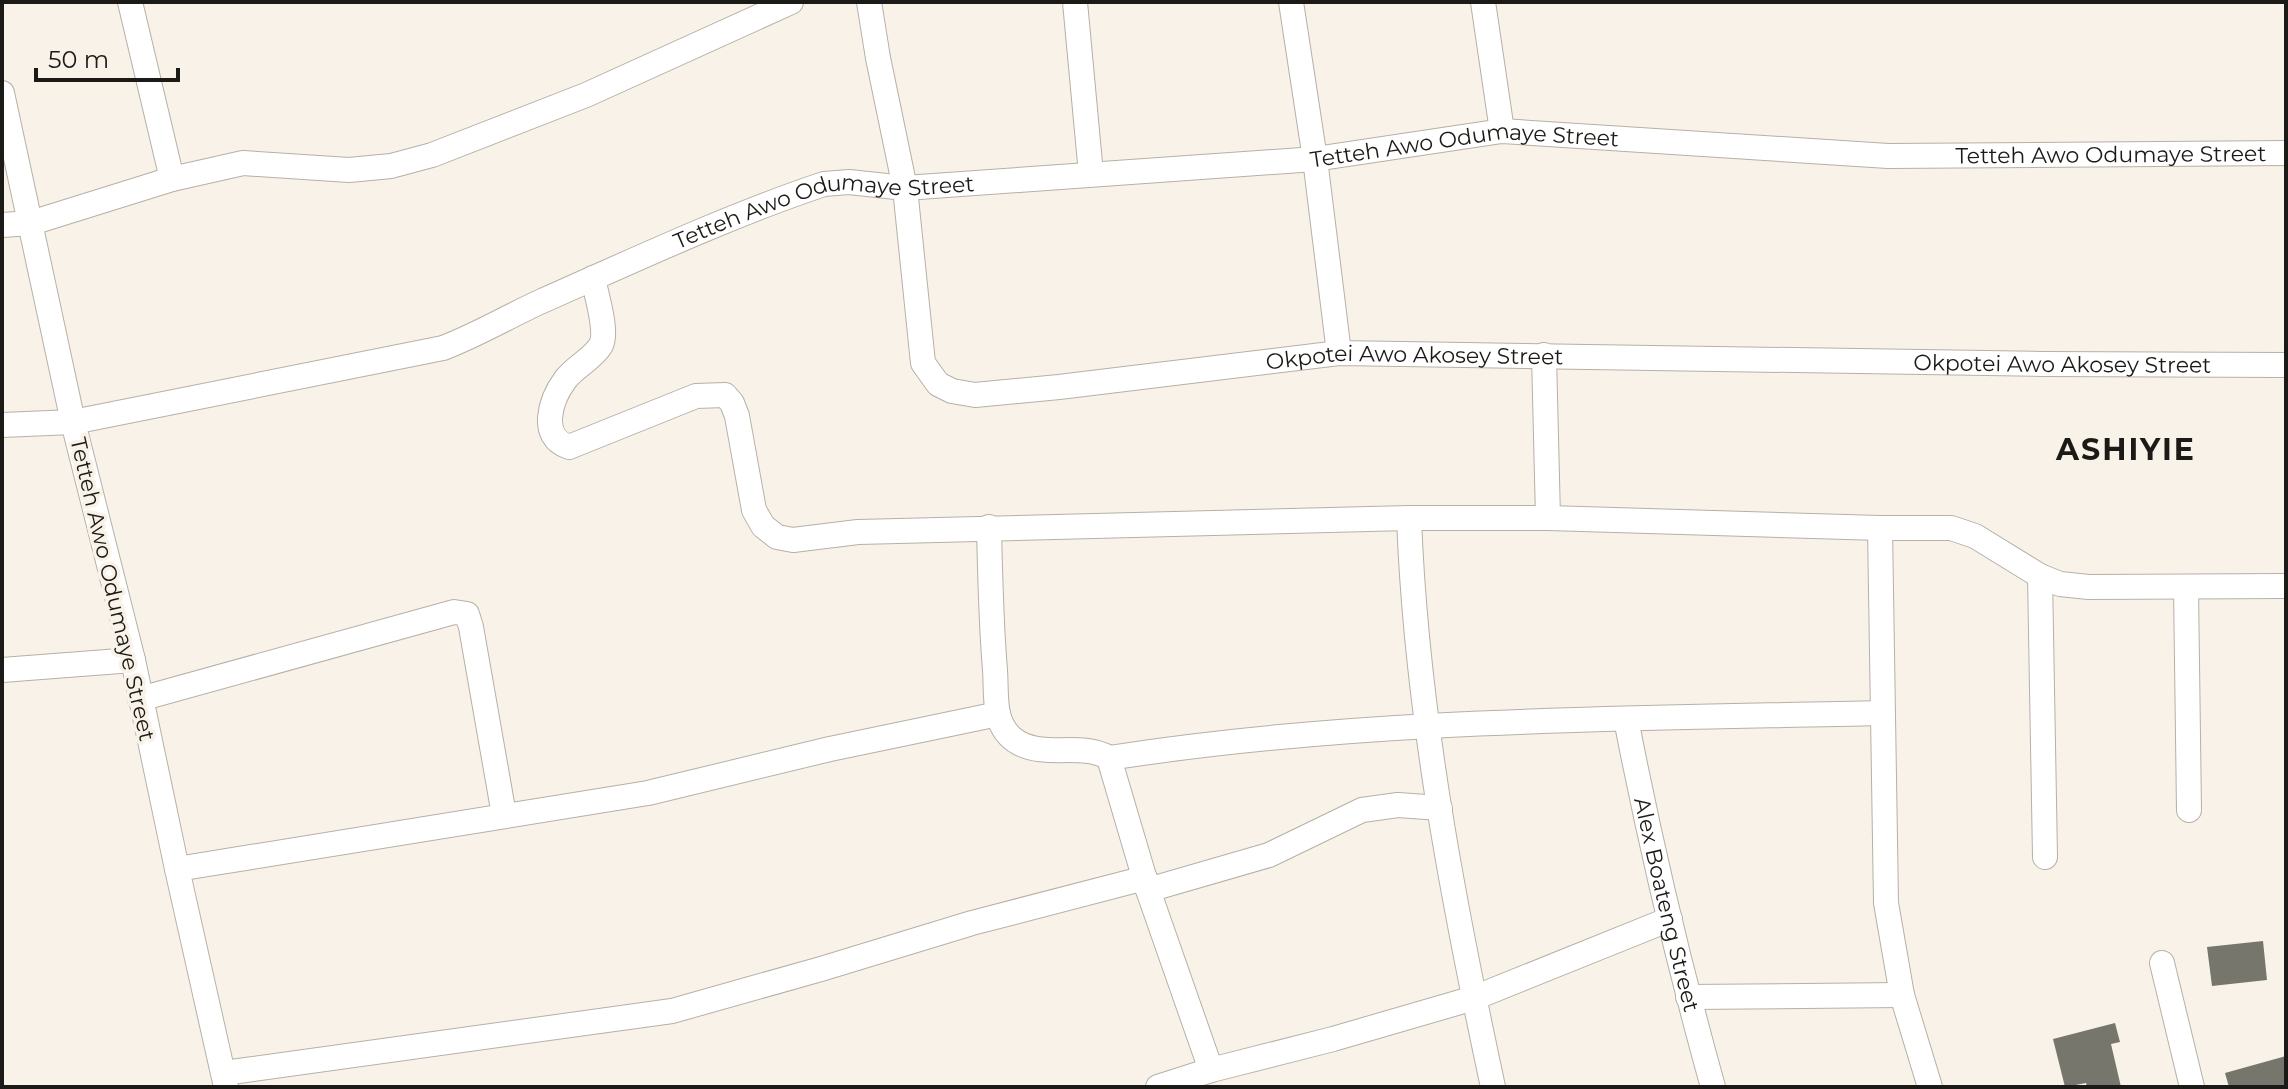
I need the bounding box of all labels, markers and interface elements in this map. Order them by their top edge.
scale bar [36,32,178,82]
text: 50 m [48,45,109,74]
street label: Tetteh Awo Odumaye Street [1308,117,1620,174]
street label: Tetteh Awo Odumaye Street [1955,140,2266,169]
street label: Tetteh Awo Odumaye Street [670,168,975,255]
street label: Okpotei Awo Akosey Street [1264,340,1564,376]
street label: Okpotei Awo Akosey Street [1913,349,2211,379]
district label: ASHIYIE [2055,431,2196,468]
street label: Tetteh Awo Odumaye Street [64,435,161,744]
street label: Alex Boateng Street [1628,795,1705,1015]

